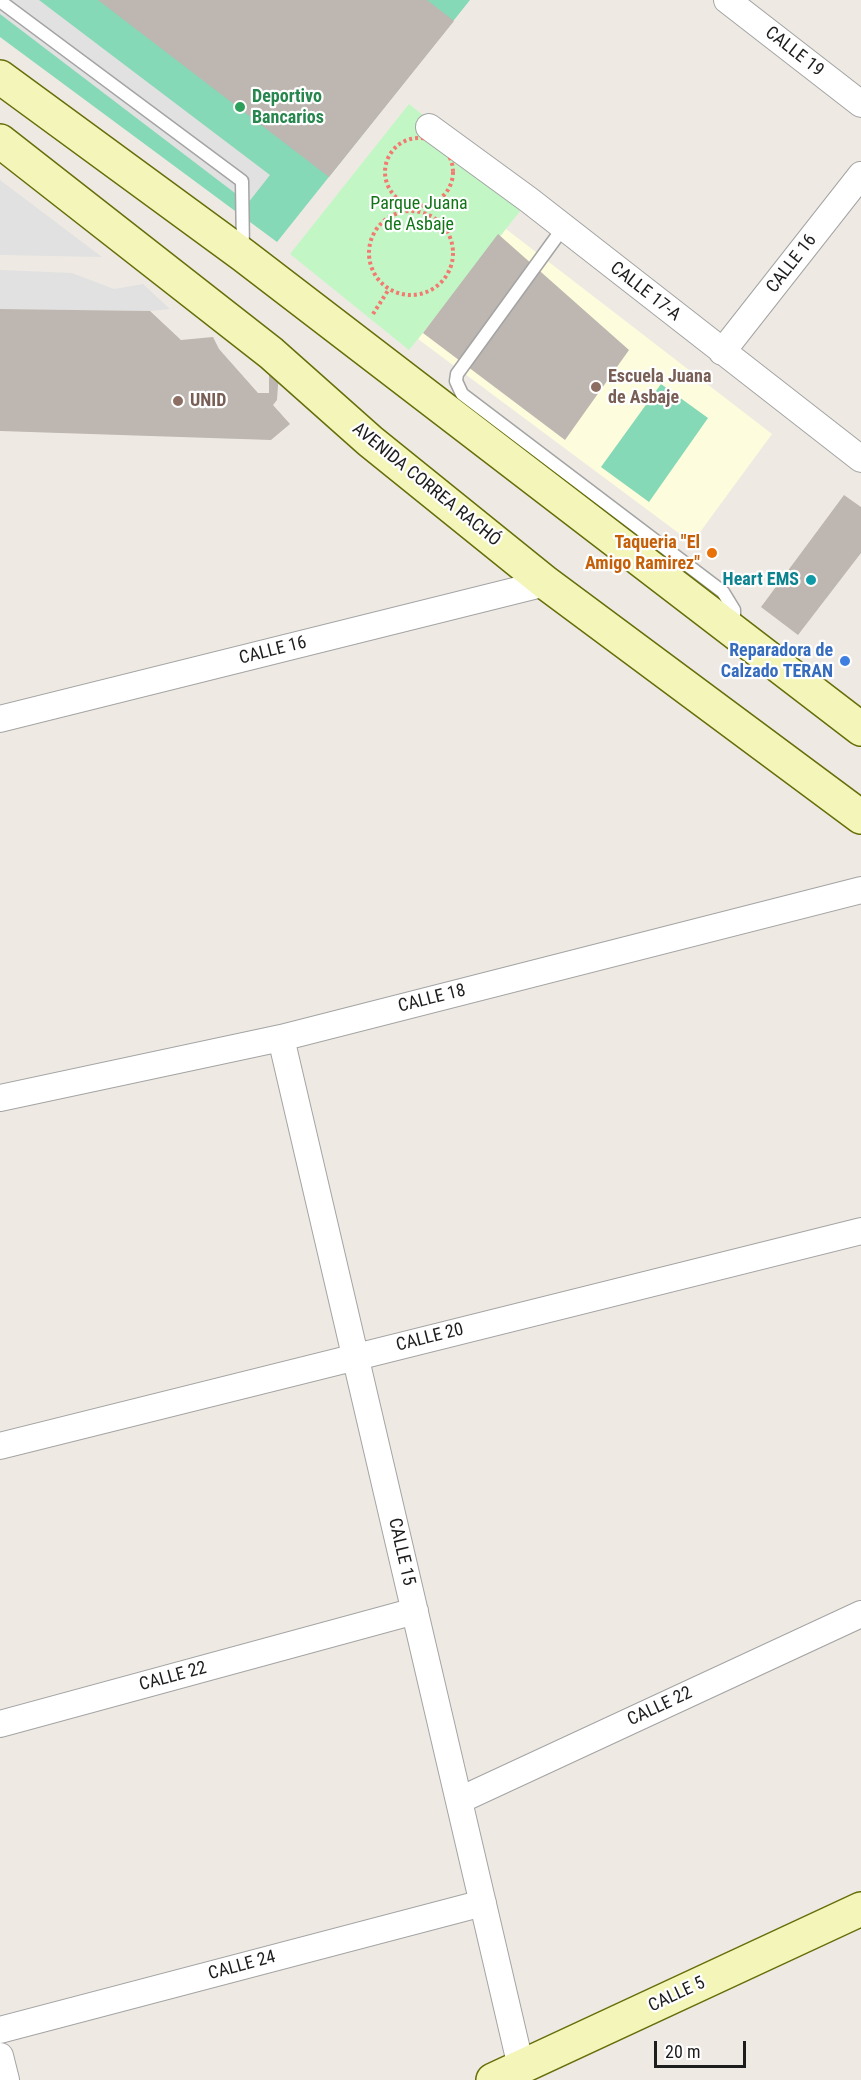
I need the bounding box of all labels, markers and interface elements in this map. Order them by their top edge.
street label: CALLE 19 [760,22,828,82]
place label: Deportivo Bancarios [252,86,324,128]
marker: Deportivo Bancarios [233,100,247,114]
park label: Parque Juana de Asbaje [370,193,468,236]
street label: CALLE 16 [762,230,822,298]
street label: CALLE 17-A [605,258,685,326]
place label: Escuela Juana de Asbaje [608,366,711,409]
marker: Escuela Juana de Asbaje [589,380,603,394]
place label: UNID [190,390,226,412]
marker: UNID [171,394,185,408]
street label: AVENIDA CORREA RACHÓ [348,419,504,551]
place label: Taqueria "El Amigo Ramirez" [585,532,700,574]
marker: Taqueria "El Amigo Ramirez" [705,546,719,560]
place label: Heart EMS [723,569,799,591]
marker: Heart EMS [804,573,818,587]
street label: CALLE 16 [237,632,309,670]
place label: Reparadora de Calzado TERAN [721,640,833,682]
marker: Reparadora de Calzado TERAN [838,654,852,668]
street label: CALLE 18 [396,980,468,1018]
street label: CALLE 20 [394,1319,466,1357]
street label: CALLE 15 [383,1516,419,1588]
street label: CALLE 22 [137,1658,209,1696]
street label: CALLE 22 [624,1683,696,1731]
street label: CALLE 24 [206,1947,278,1985]
street label: CALLE 5 [645,1973,709,2017]
scale bar [657,2029,748,2067]
text: 20 m [665,2041,700,2062]

